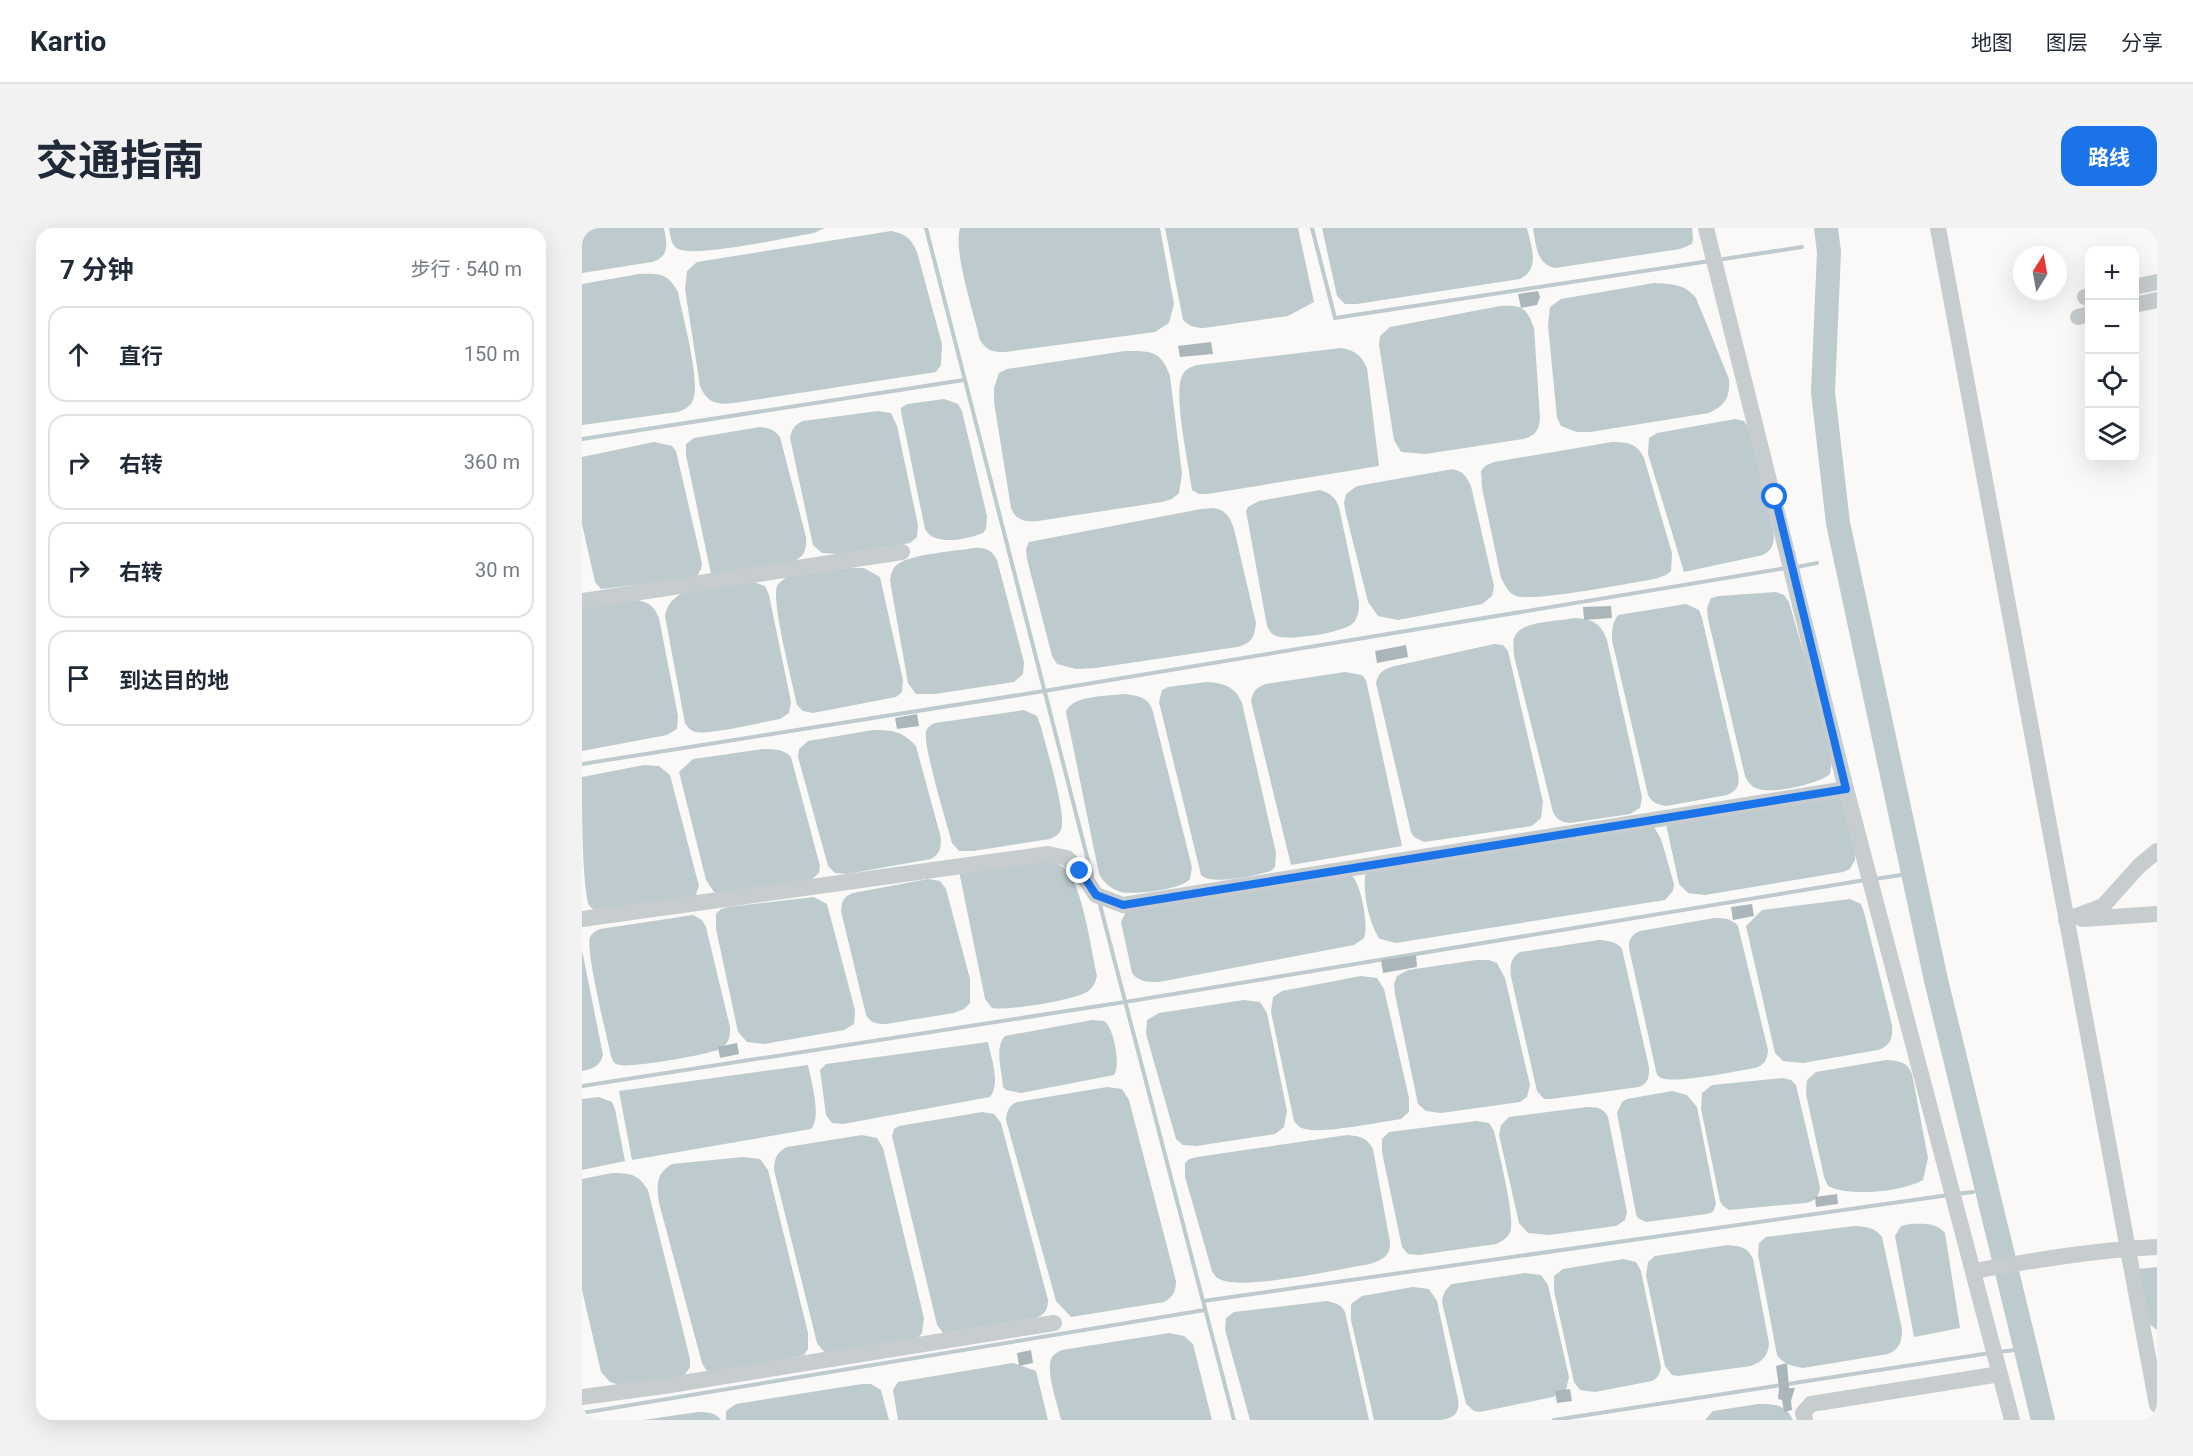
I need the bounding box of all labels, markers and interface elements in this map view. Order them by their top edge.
text: Kartio [30,25,106,58]
text: 地图 [1971,31,2013,55]
text: 图层 [2046,31,2088,55]
text: 分享 [2121,31,2163,55]
button: 路线 [2061,126,2157,186]
text: 交通指南 [36,136,204,185]
north arrow [2013,246,2067,300]
map controls [2085,246,2139,462]
button: + [2085,246,2139,300]
text: 7 分钟 [60,255,133,285]
text: 步行 · 540 m [411,257,522,281]
button: − [2085,300,2139,354]
icon: ahead [62,338,95,371]
text: 150 m [464,342,520,366]
text: 直行 [119,344,163,369]
button: locate [2085,354,2139,408]
button: layers [2085,408,2139,462]
icon: right [62,446,95,479]
text: 360 m [464,450,520,474]
text: 右转 [119,452,163,477]
route start [1761,483,1787,509]
icon: right [62,554,95,587]
text: 30 m [475,558,520,582]
text: 右转 [119,560,163,585]
icon: arrive [62,662,95,695]
text: 到达目的地 [119,668,229,693]
route end [1066,857,1092,883]

